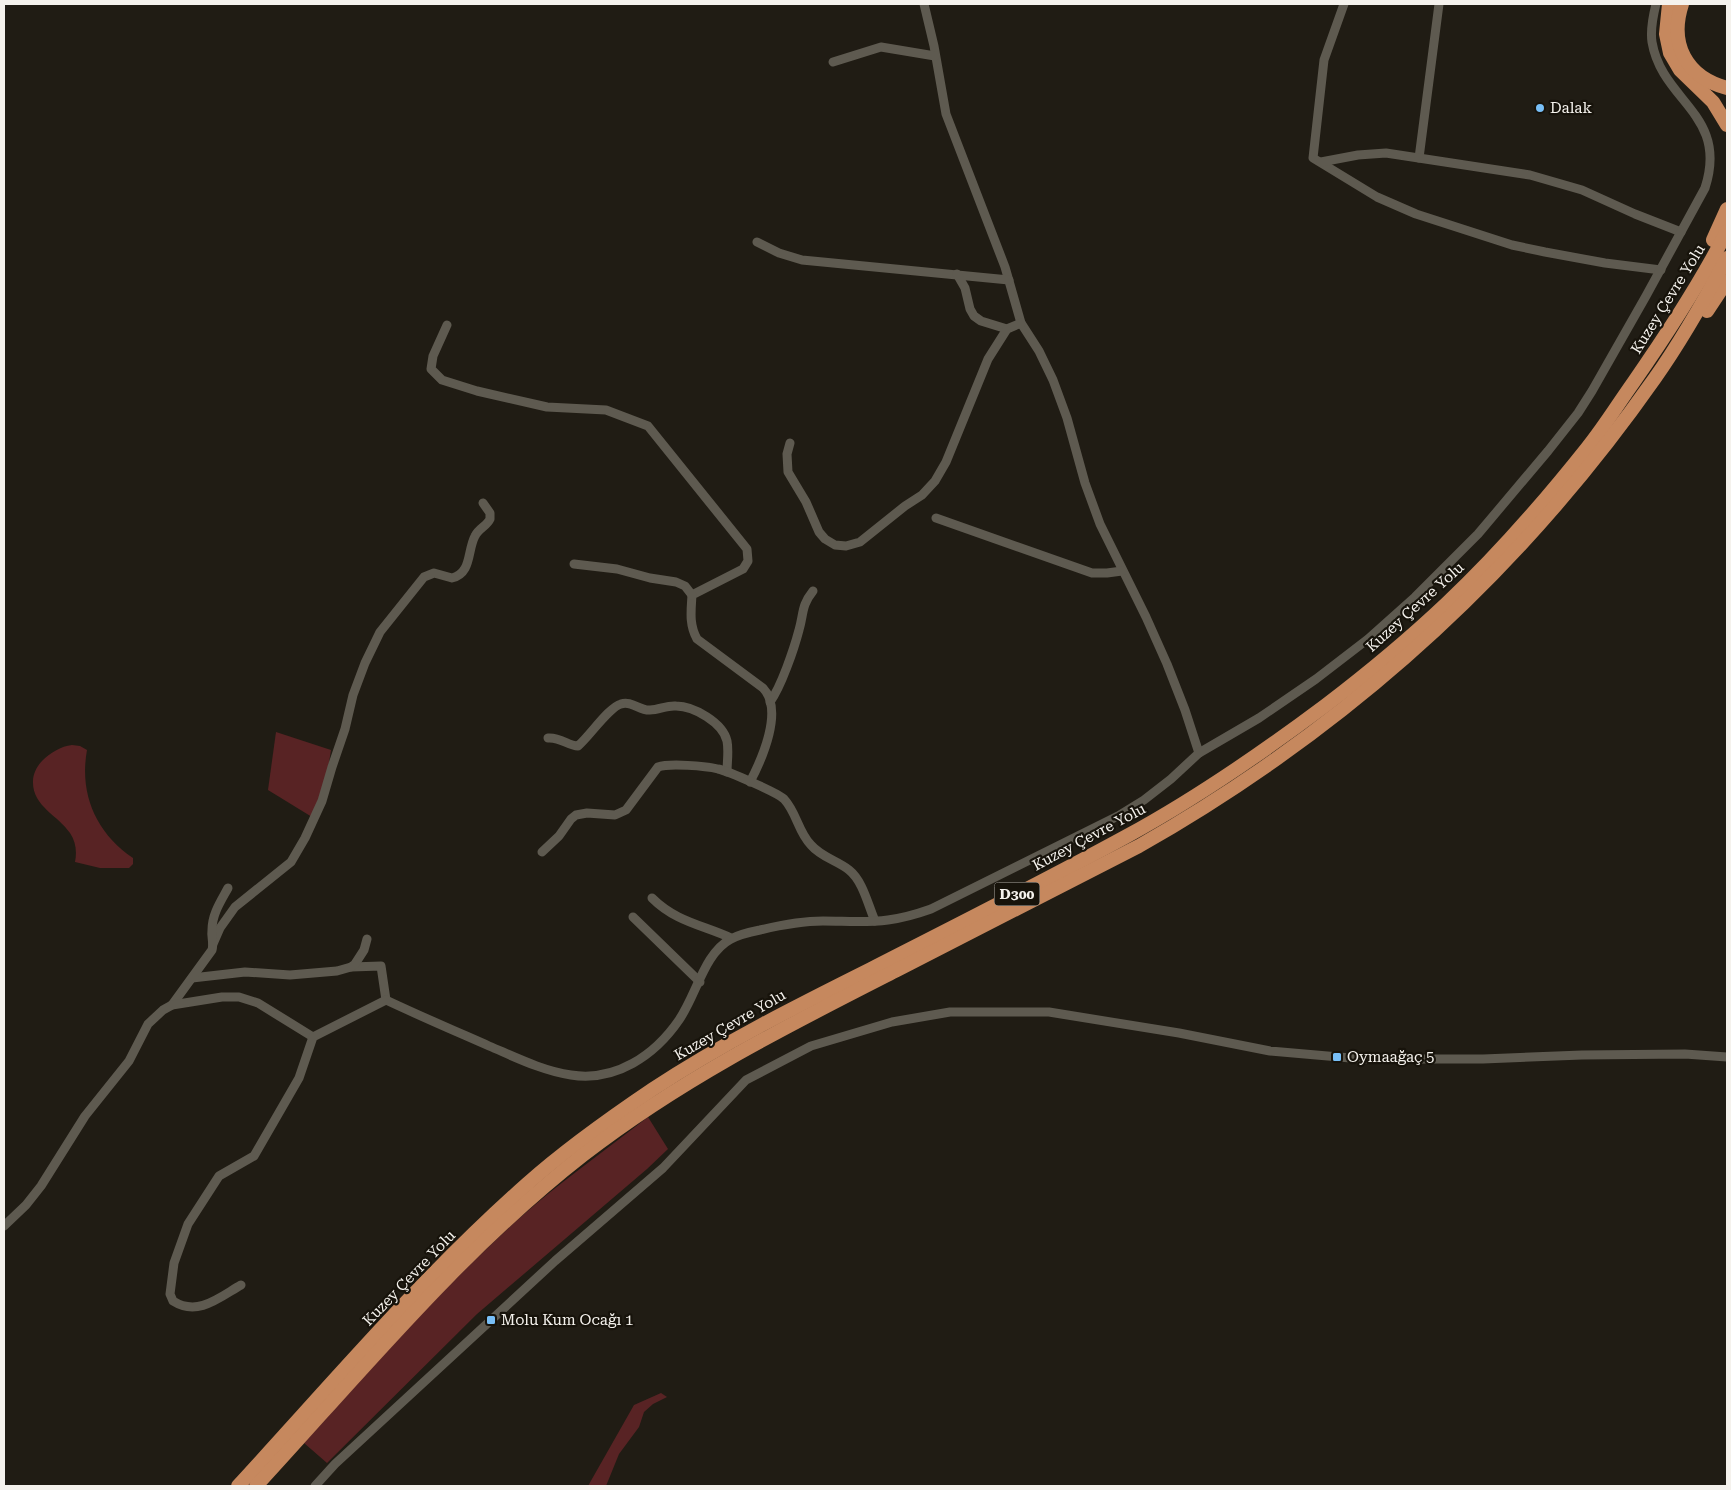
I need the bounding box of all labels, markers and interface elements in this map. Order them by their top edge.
place label: Dalak [1550,99,1592,117]
marker: Dalak [1534,102,1546,114]
street label: Kuzey Çevre Yolu [1627,240,1709,357]
street label: Kuzey Çevre Yolu [1362,558,1468,656]
street label: Kuzey Çevre Yolu [1029,799,1149,874]
road number: D300 [994,882,1040,906]
street label: Kuzey Çevre Yolu [671,985,789,1064]
place label: Oymaağaç 5 [1347,1048,1435,1066]
marker: Oymaağaç 5 [1331,1051,1343,1063]
street label: Kuzey Çevre Yolu [359,1226,460,1329]
place label: Molu Kum Ocağı 1 [501,1311,633,1329]
marker: Molu Kum Ocağı 1 [485,1314,497,1326]

